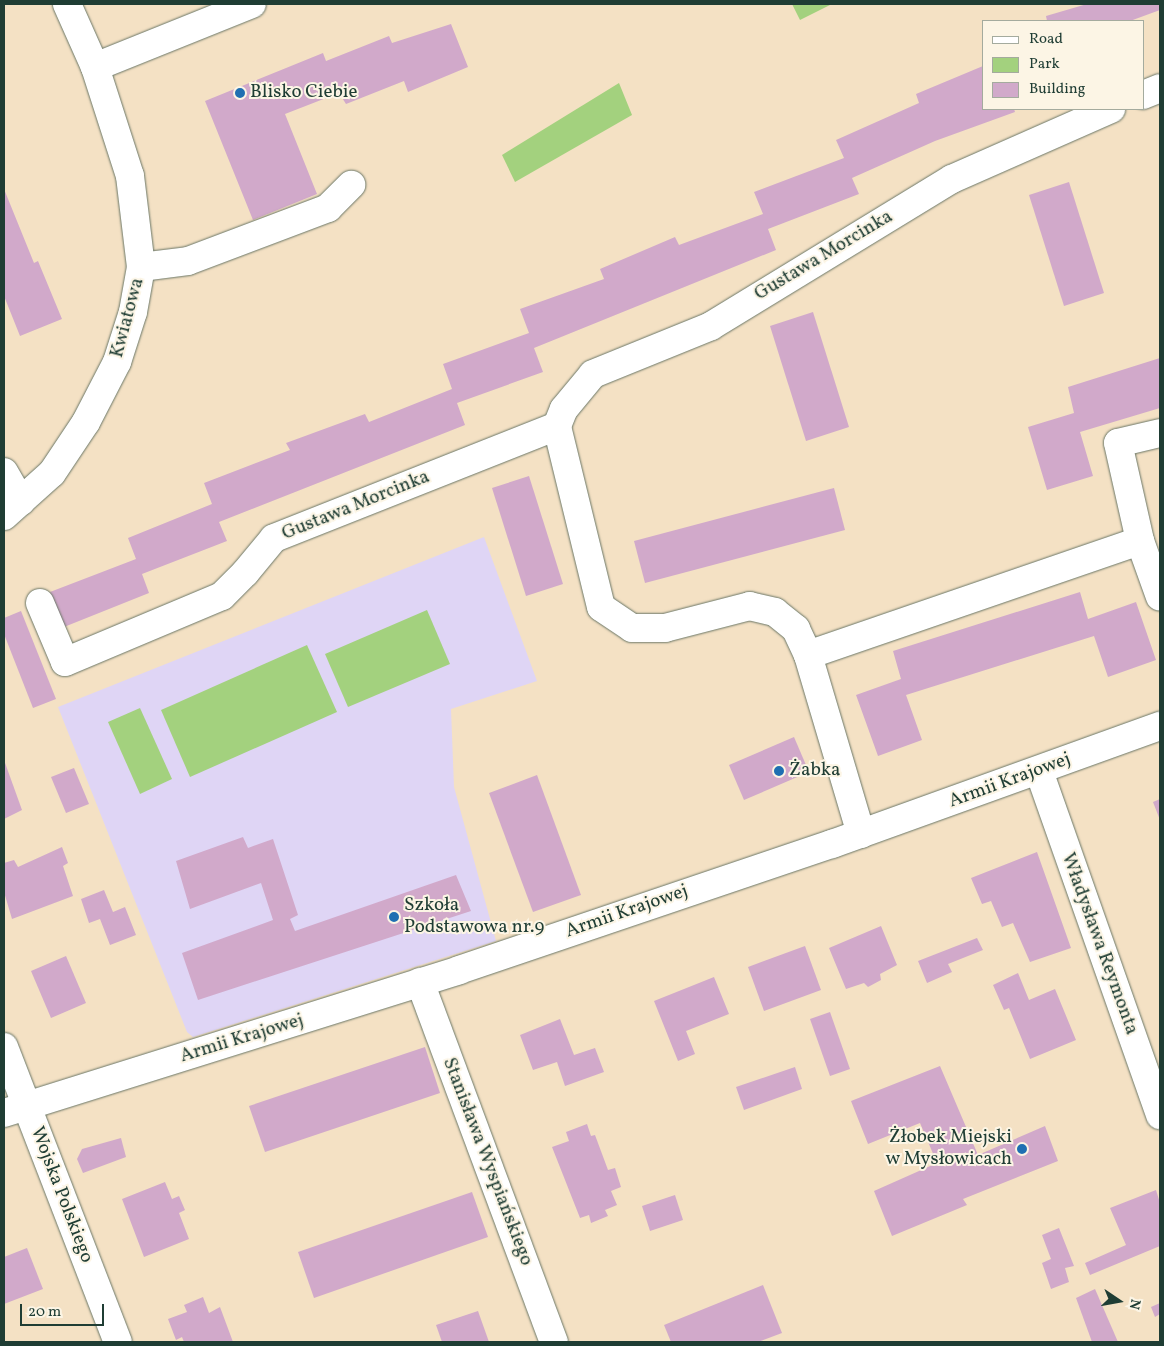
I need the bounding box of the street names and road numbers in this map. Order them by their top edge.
street label: Gustawa Morcinka [751,206,897,306]
street label: Kwiatowa [106,276,150,360]
street label: Gustawa Morcinka [279,466,433,546]
street label: Armii Krajowej [946,748,1074,814]
street label: Władysława Reymonta [1055,850,1143,1038]
street label: Armii Krajowej [563,880,691,944]
street label: Armii Krajowej [178,1009,306,1069]
street label: Stanisława Wyspiańskiego [437,1055,537,1269]
street label: Wojska Polskiego [25,1124,97,1266]

